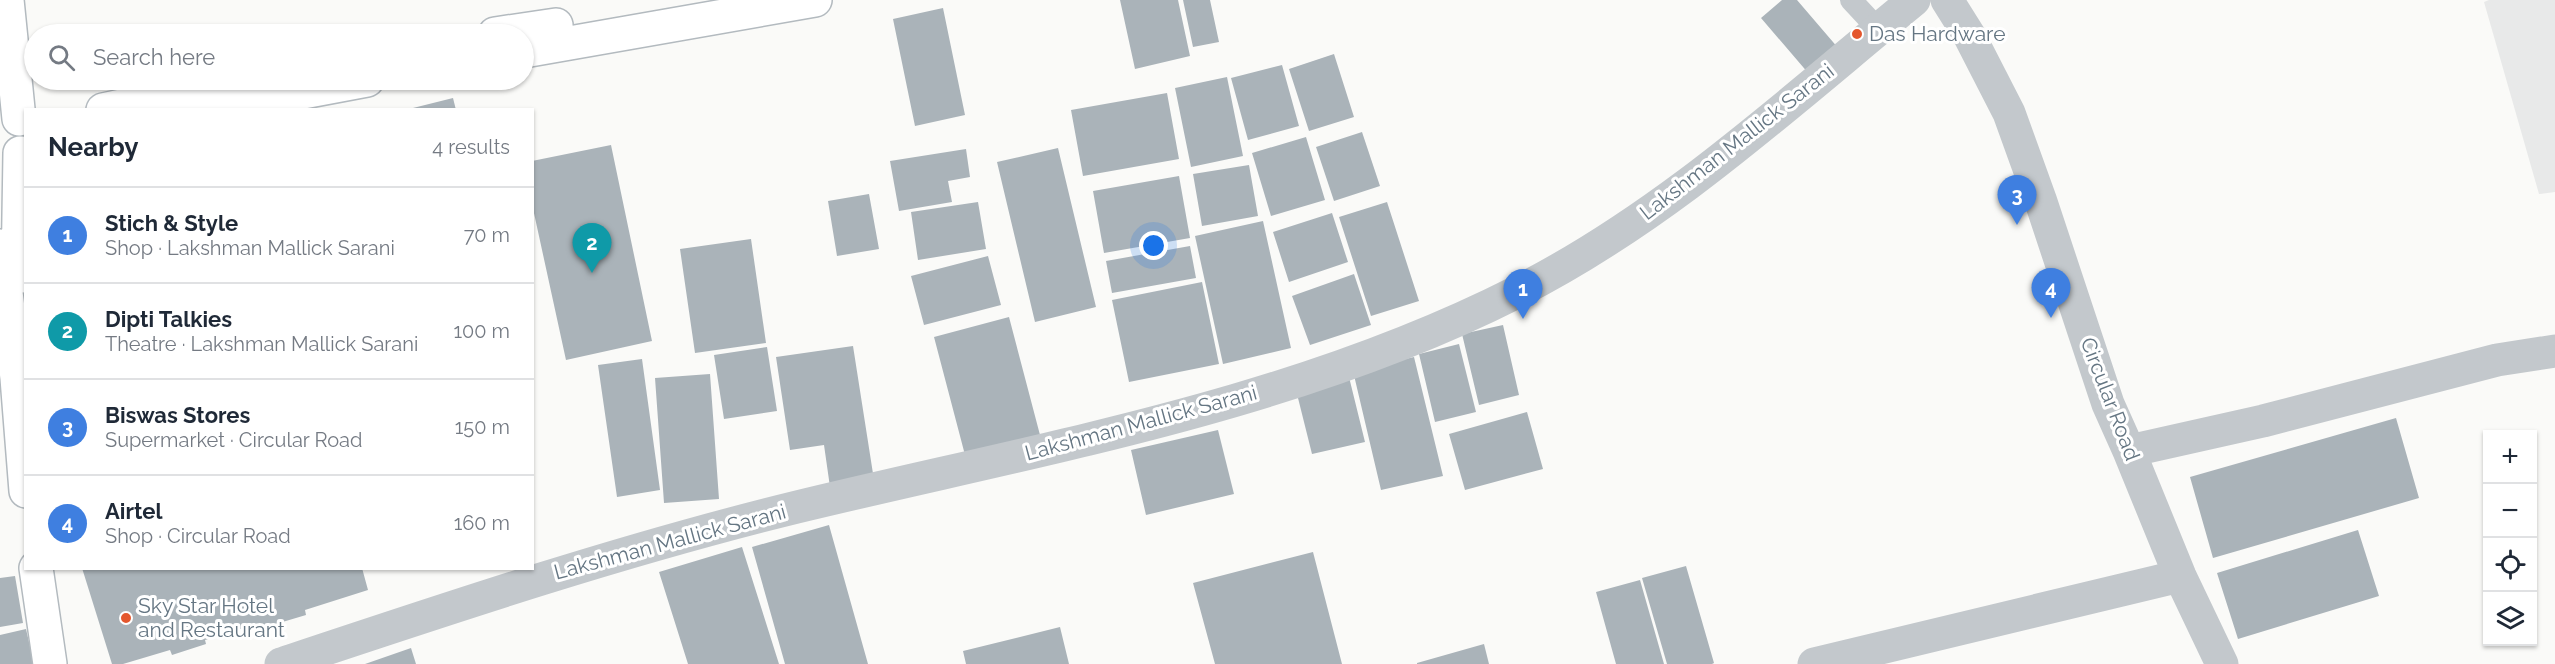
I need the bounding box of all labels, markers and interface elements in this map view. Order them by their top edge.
place label: Das Hardware [1869,21,2005,46]
search box [24,24,534,90]
marker: Das Hardware [1850,27,1864,41]
icon: search [45,41,78,74]
text: Search here [93,44,215,70]
street label: Lakshman Mallick Sarani [1635,58,1839,225]
text: Nearby [48,132,138,162]
text: 4 results [432,135,510,159]
pin: 3 [1998,176,2036,225]
text: Stich & Style [105,210,238,236]
text: 1 [63,223,72,247]
text: 70 m [464,223,510,247]
pin: 2 [572,224,612,273]
your location [1139,231,1168,260]
text: Shop · Lakshman Mallick Sarani [105,236,395,260]
pin: 4 [2032,268,2070,318]
pin: 1 [1504,270,1543,319]
text: Dipti Talkies [105,306,232,332]
text: 2 [62,319,73,343]
text: 100 m [453,319,510,343]
text: Theatre · Lakshman Mallick Sarani [105,332,418,356]
street label: Circular Road [2076,334,2145,464]
street label: Lakshman Mallick Sarani [1022,379,1260,466]
text: Biswas Stores [105,402,250,428]
text: 3 [62,415,73,439]
text: 150 m [455,415,510,439]
text: Supermarket · Circular Road [105,428,362,452]
map controls [2483,430,2537,646]
button: + [2483,430,2537,484]
button: − [2483,484,2537,538]
text: Airtel [105,498,162,524]
street label: Lakshman Mallick Sarani [551,498,789,585]
text: 4 [62,511,73,535]
text: 160 m [454,511,510,535]
text: Shop · Circular Road [105,524,291,548]
button: locate [2483,538,2537,592]
button: layers [2483,592,2537,646]
place label: Sky Star Hotel and Restaurant [138,593,285,642]
marker: Sky Star Hotel and Restaurant [119,611,133,625]

